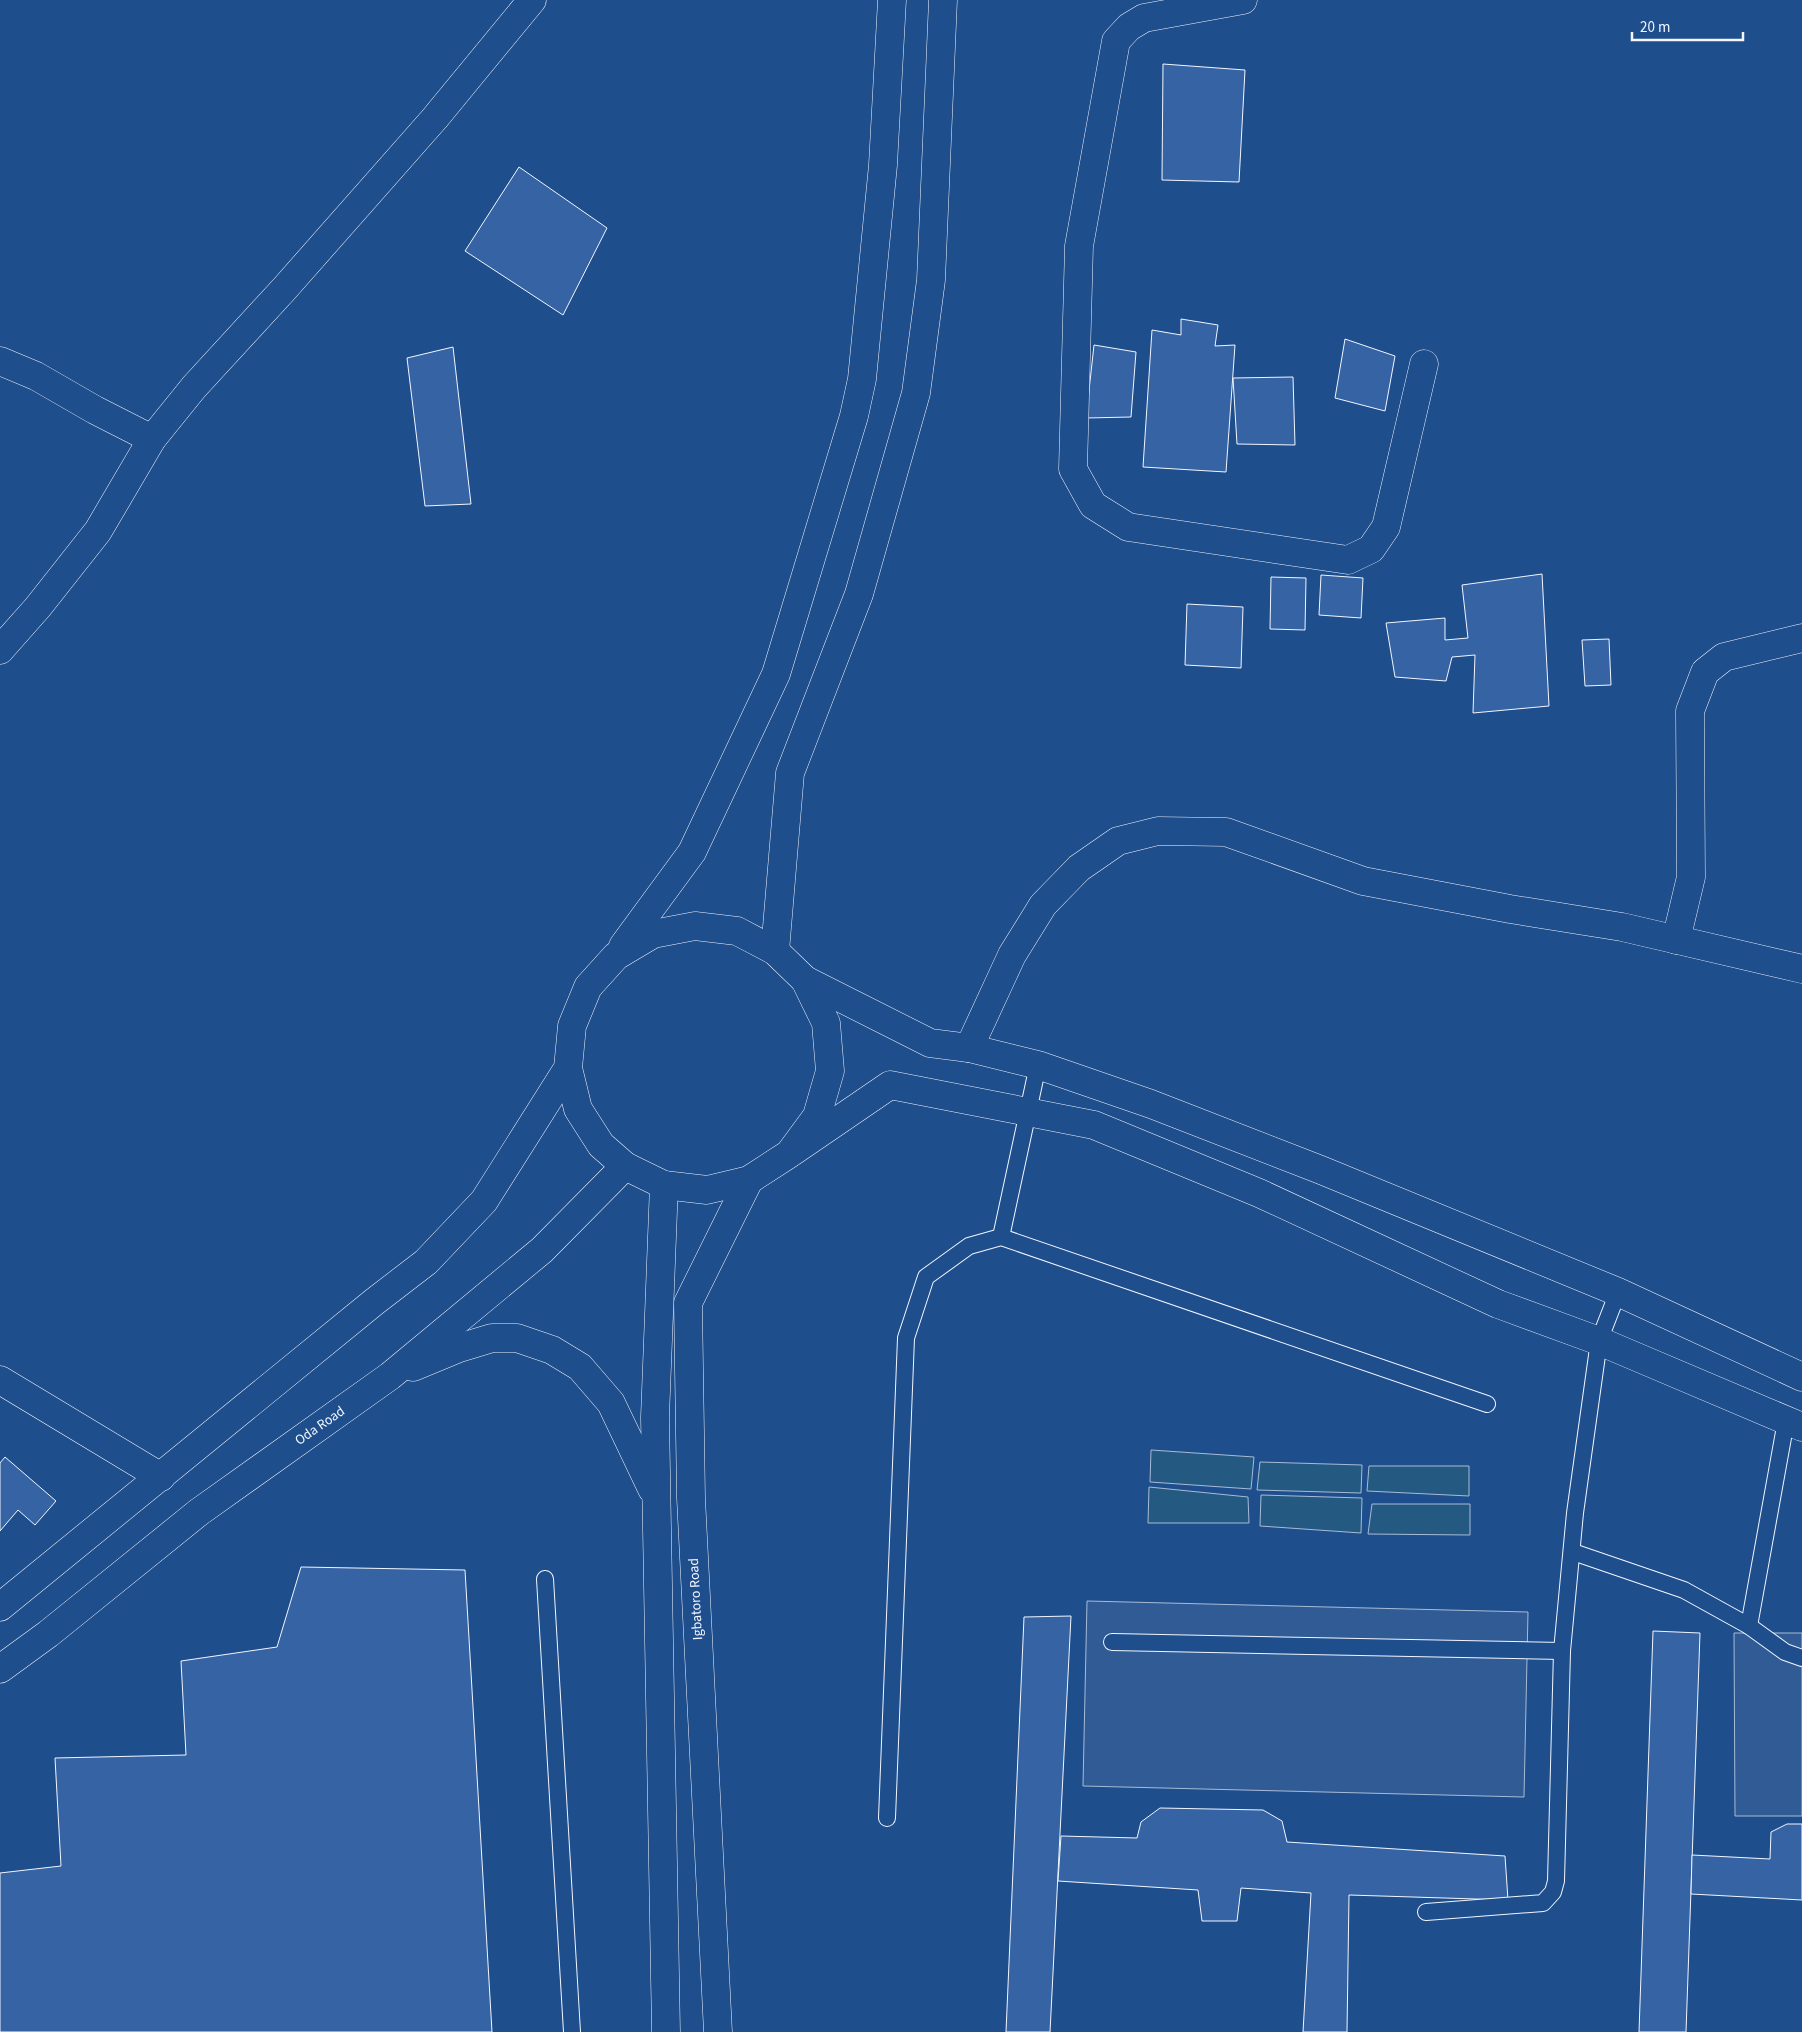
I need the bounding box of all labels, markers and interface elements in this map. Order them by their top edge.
scale bar [1632,10,1743,42]
text: 20 m [1640,17,1670,38]
street label: Oda Road [291,1401,349,1451]
street label: Igbatoro Road [684,1557,708,1641]

